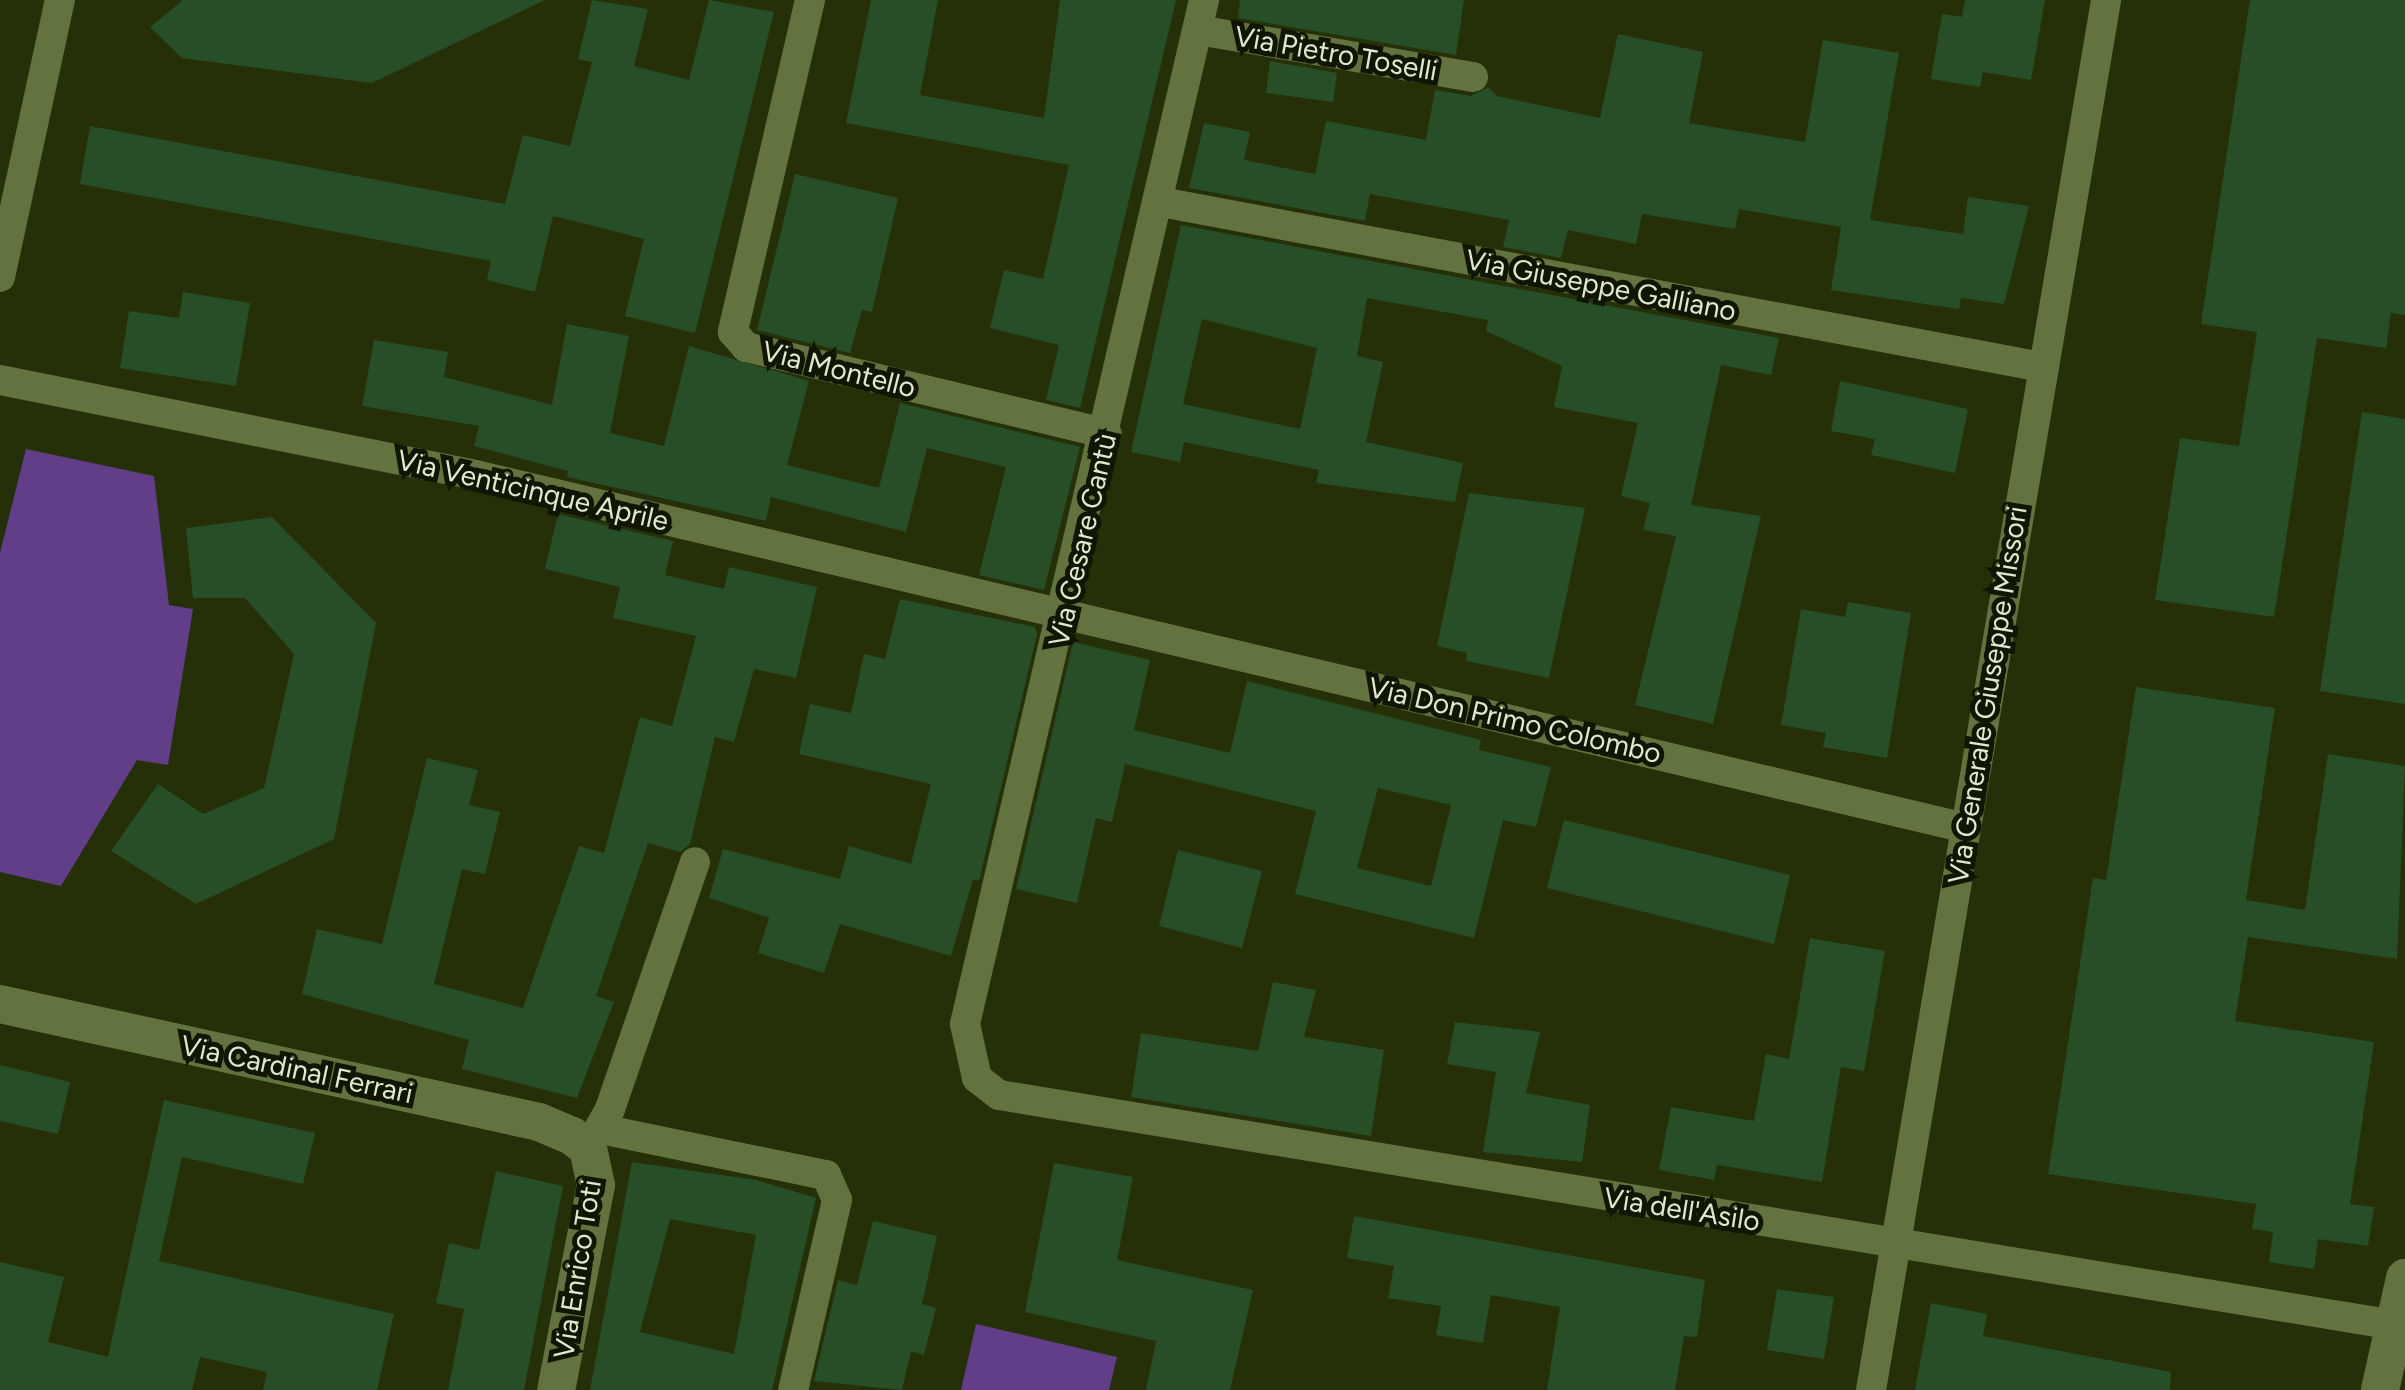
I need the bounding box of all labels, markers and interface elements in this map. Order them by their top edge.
street label: Via Pietro Toselli [1232,19,1440,87]
street label: Via Giuseppe Galliano [1463,242,1739,328]
street label: Via Montello [759,334,919,404]
street label: Via Cesare Cantù [1041,430,1123,650]
street label: Via Venticinque Aprile [394,442,672,538]
street label: Via Generale Giuseppe Missori [1941,504,2033,886]
street label: Via Don Primo Colombo [1365,670,1665,770]
street label: Via Cardinal Ferrari [178,1028,416,1110]
street label: Via Enrico Toti [546,1177,608,1361]
street label: Via dell'Asilo [1602,1180,1762,1238]

